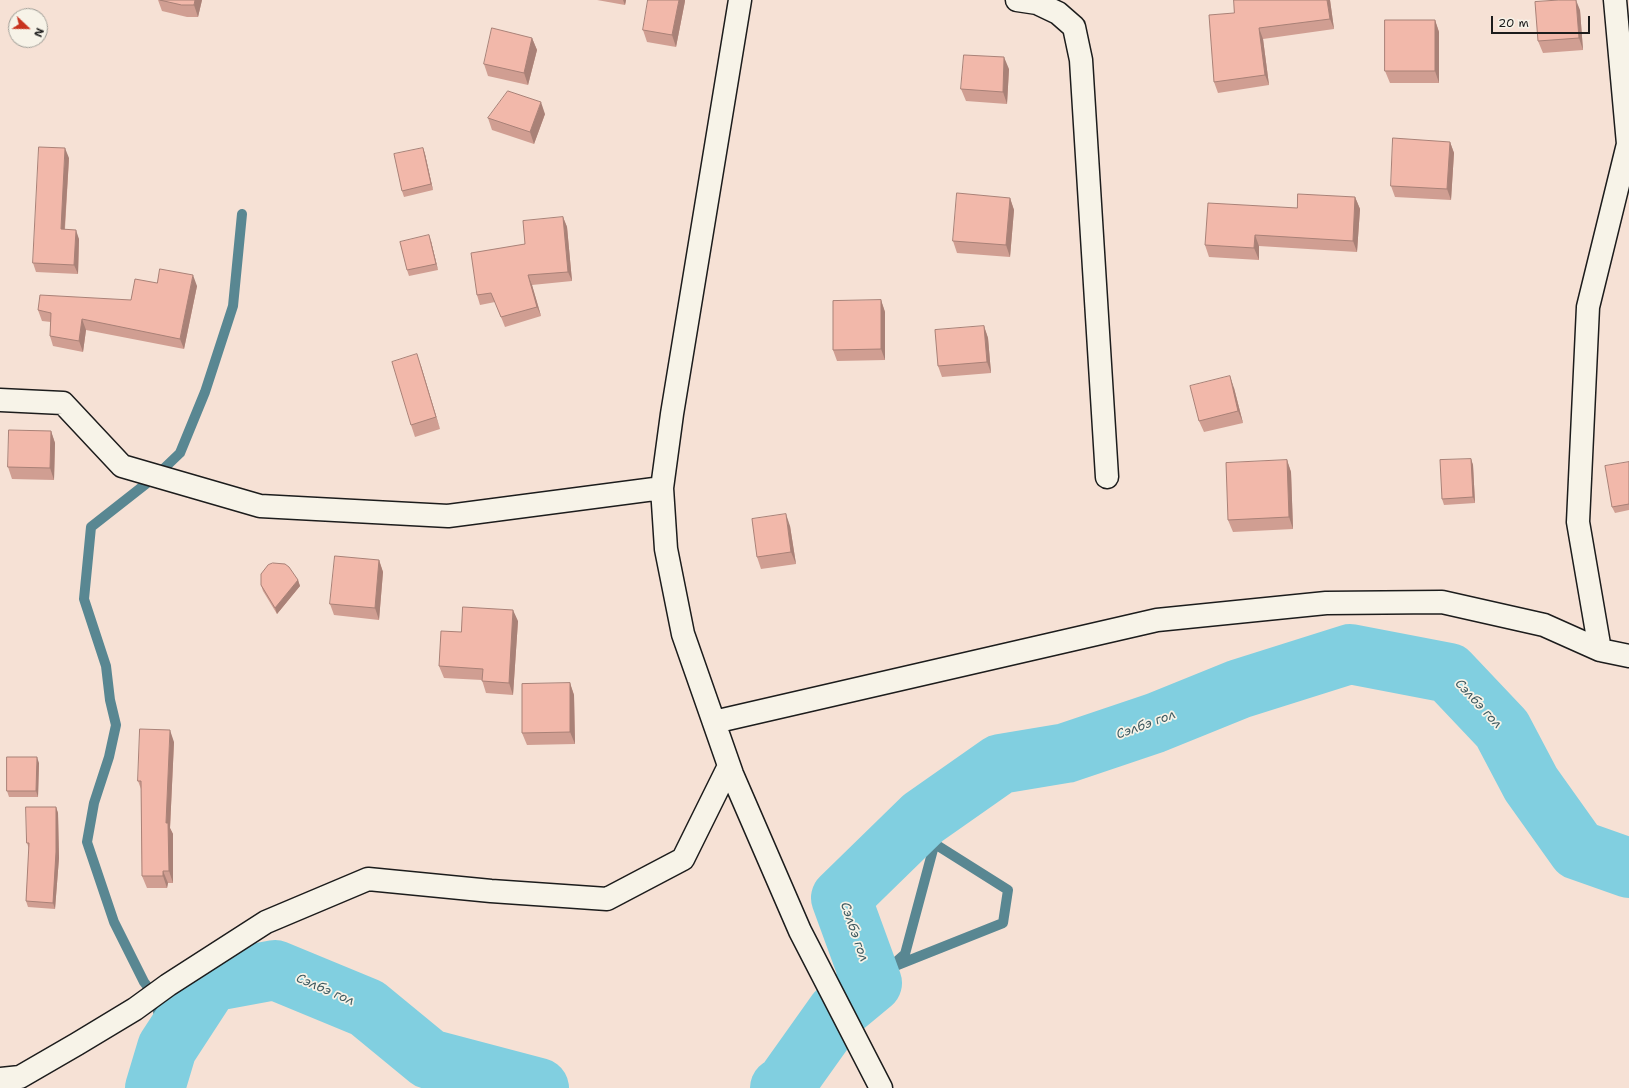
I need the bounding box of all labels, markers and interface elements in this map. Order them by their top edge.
north arrow [8,8,48,48]
scale bar [1493,8,1592,34]
text: 20 m [1498,15,1529,31]
text: N [30,25,47,39]
water label: Сэлбэ гол [1451,676,1505,732]
water label: Сэлбэ гол [1114,707,1178,743]
water label: Сэлбэ гол [837,900,871,964]
water label: Сэлбэ гол [293,971,357,1009]

